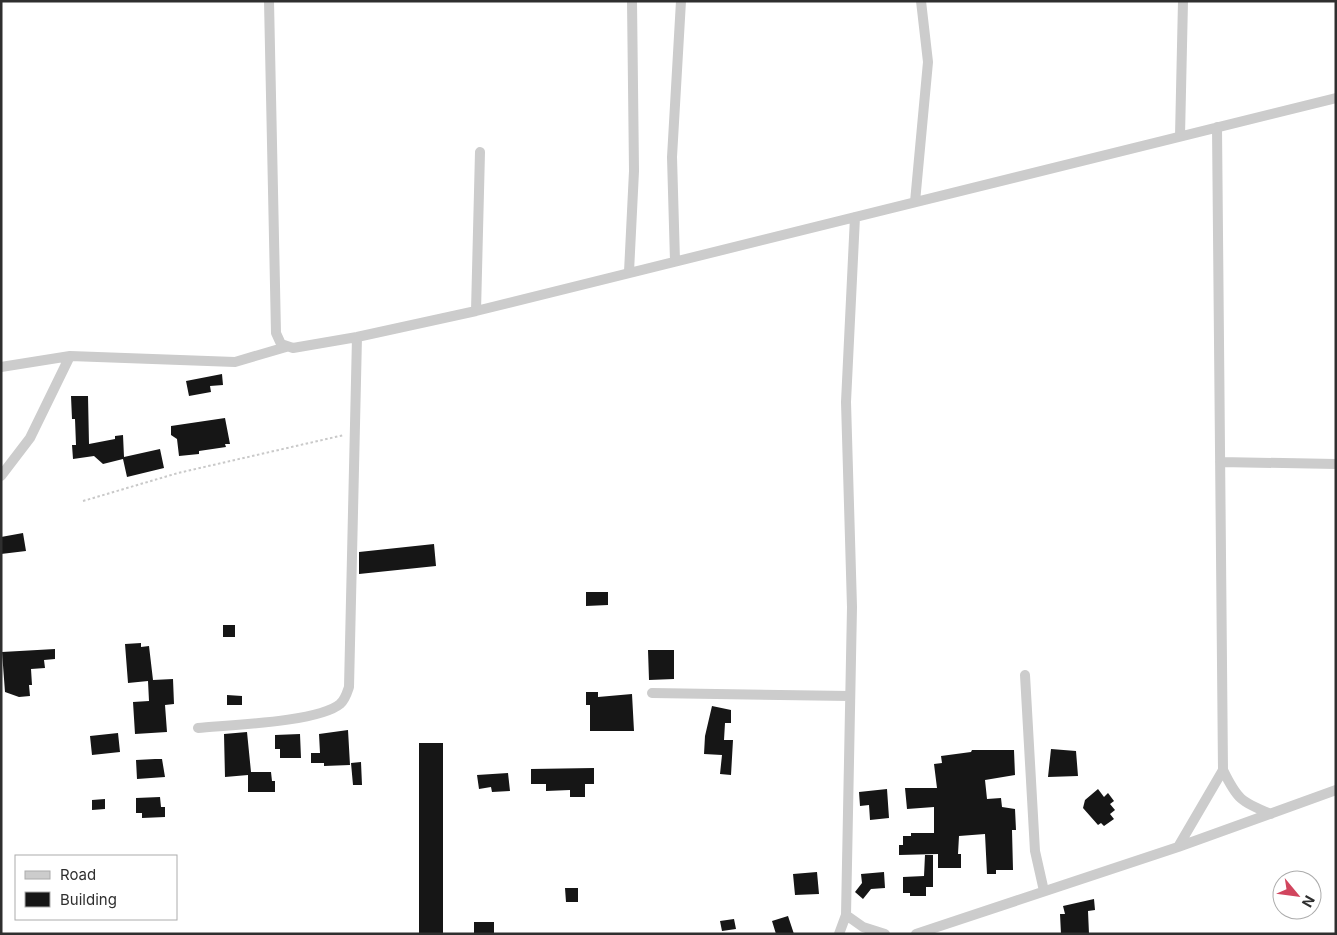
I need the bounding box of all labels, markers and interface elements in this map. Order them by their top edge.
legend [15,855,178,920]
text: Road [60,865,96,884]
north arrow [1272,870,1322,920]
text: Building [60,890,117,909]
text: N [1299,893,1319,910]

